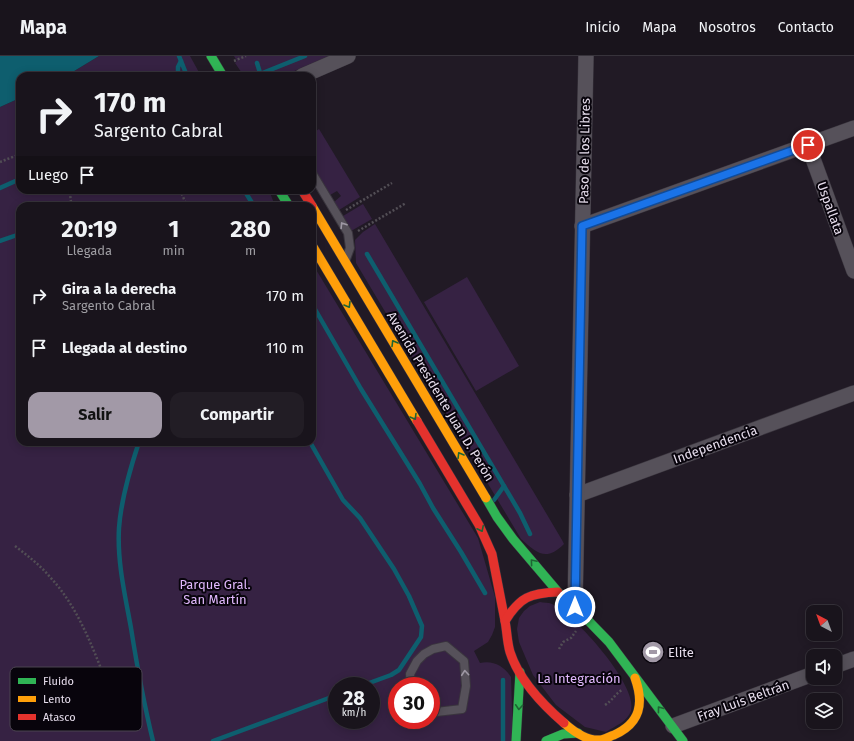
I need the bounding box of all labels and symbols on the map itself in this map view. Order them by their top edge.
street label: Paso de los Libres [576,98,593,204]
pin [791,128,825,162]
street label: Uspallata [814,180,847,237]
one-way arrow [340,222,348,229]
one-way arrow [343,301,350,308]
street label: Avenida Presidente Juan D. Perón [384,309,497,484]
one-way arrow [392,340,399,347]
one-way arrow [410,413,417,420]
street label: Independencia [671,422,759,467]
one-way arrow [458,452,465,459]
one-way arrow [476,524,484,532]
one-way arrow [530,559,537,567]
park label: Parque Gral. San Martín [179,577,251,607]
position arrow [554,586,596,628]
north arrow [806,605,842,641]
sports icon: Elite [640,639,666,665]
place label: Elite [668,645,694,660]
legend [10,667,142,731]
one-way arrow [461,670,470,676]
park label: La Integración [537,671,621,686]
text: Fluido [43,675,74,688]
speed limit sign: 30 [388,677,440,729]
street label: Fray Luis Beltrán [695,677,791,724]
text: Lento [43,693,71,706]
one-way arrow [514,704,523,710]
one-way arrow [658,707,665,714]
text: Atasco [43,711,76,724]

